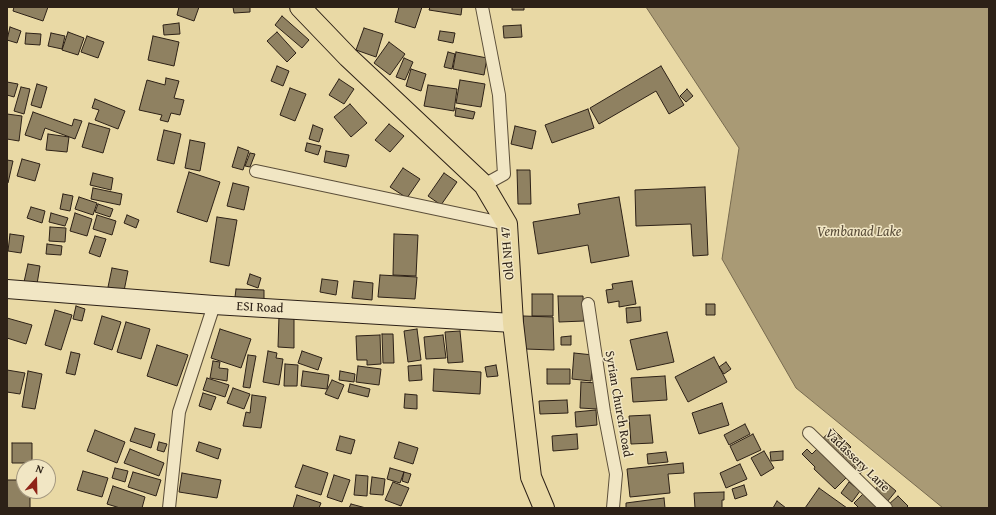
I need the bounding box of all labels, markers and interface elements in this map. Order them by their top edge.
water label: Vembanad Lake [817,224,901,240]
street label: Old NH 47 [498,225,518,281]
street label: ESI Road [236,299,284,317]
street label: Syrian Church Road [601,350,635,458]
street label: Vadassery Lane [821,426,893,496]
north arrow [16,459,56,499]
text: N [34,460,46,477]

